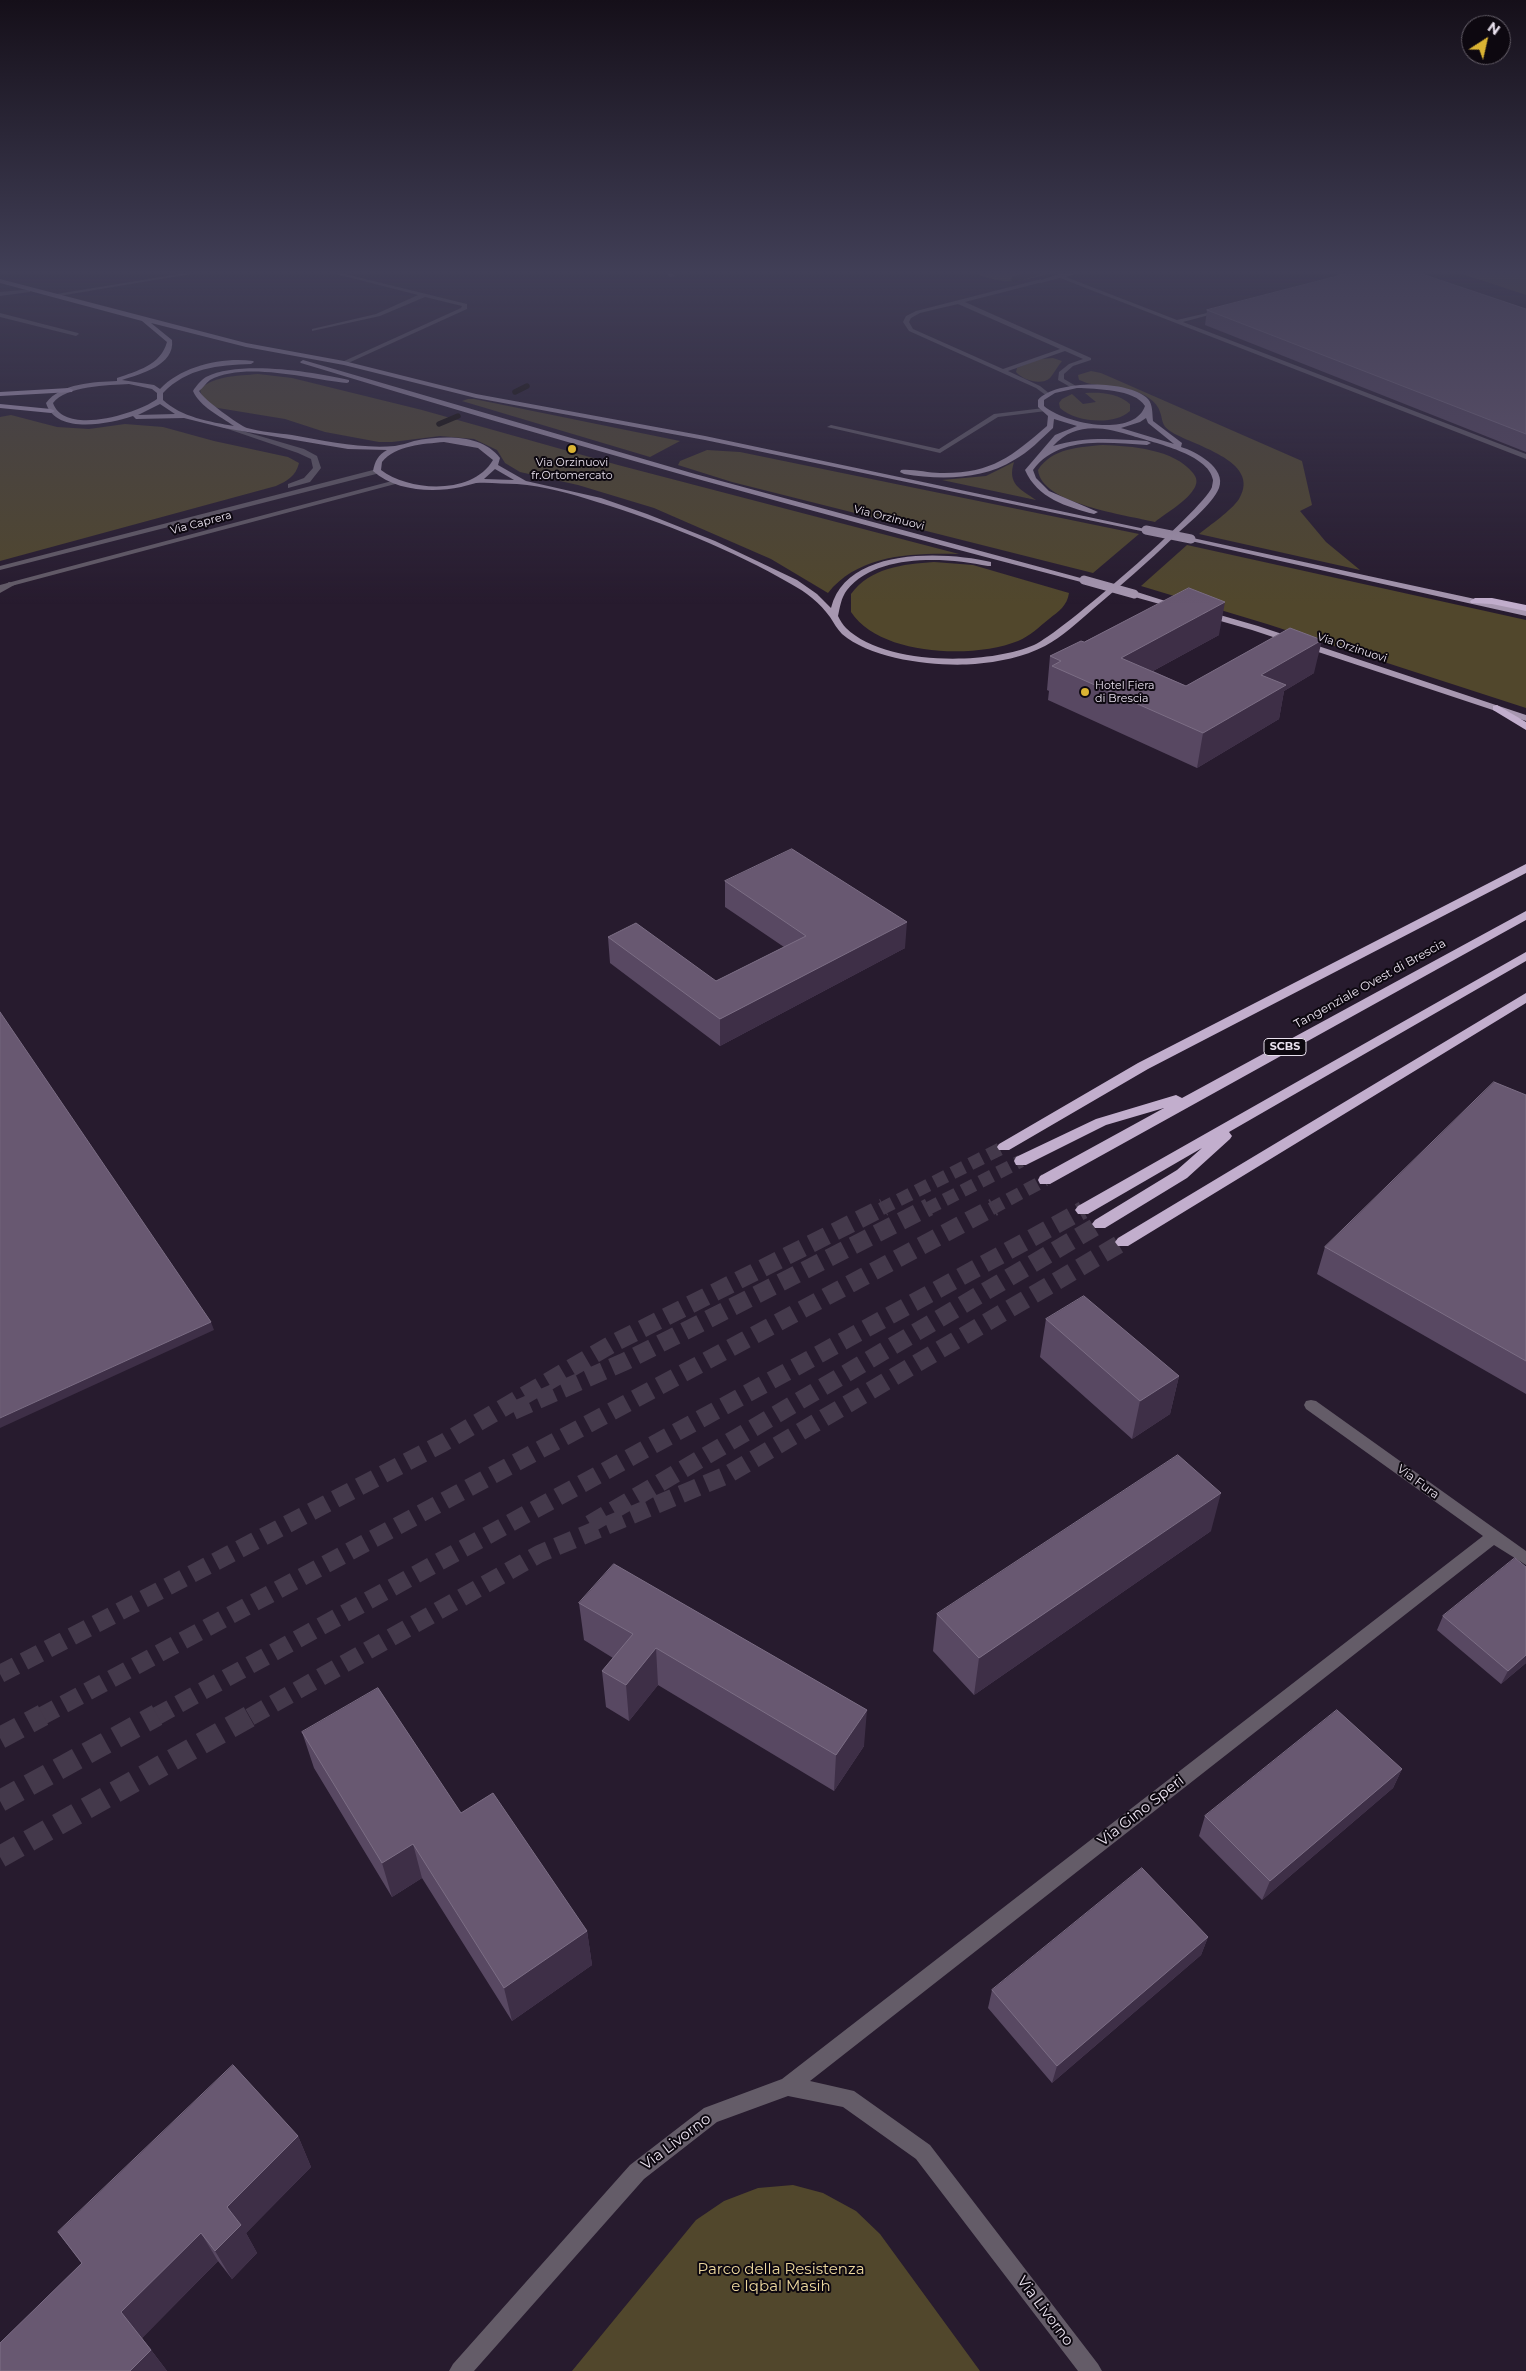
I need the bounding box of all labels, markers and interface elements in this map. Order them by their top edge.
north arrow [1461,15,1511,65]
text: N [1484,18,1504,39]
marker: Via Orzinuovi fr.Ortomercato [566,443,578,455]
place label: Via Orzinuovi fr.Ortomercato [531,456,613,482]
street label: Via Orzinuovi [852,503,926,533]
street label: Via Caprera [169,508,233,538]
street label: Via Orzinuovi [1315,631,1389,665]
place label: Hotel Fiera di Brescia [1095,679,1155,705]
marker: Hotel Fiera di Brescia [1079,686,1091,698]
street label: Tangenziale Ovest di Brescia [1292,936,1448,1032]
road number: SCBS [1264,1038,1306,1056]
street label: Via Fura [1394,1462,1442,1502]
street label: Via Gino Speri [1094,1772,1188,1850]
street label: Via Livorno [638,2110,714,2174]
park label: Parco della Resistenza e Iqbal Masih [697,2261,865,2296]
street label: Via Livorno [1013,2273,1077,2349]

